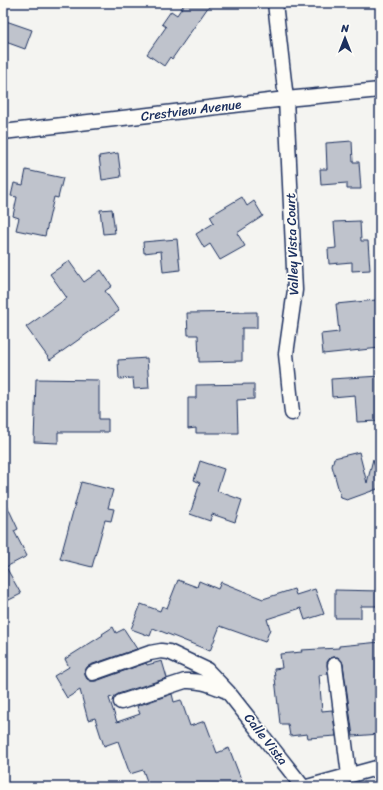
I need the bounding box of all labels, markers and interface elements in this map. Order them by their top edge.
north arrow [325,18,365,58]
text: N [340,19,349,38]
street label: Crestview Avenue [139,92,243,128]
street label: Valley Vista Court [279,192,305,296]
street label: Calle Vista [238,708,294,770]

